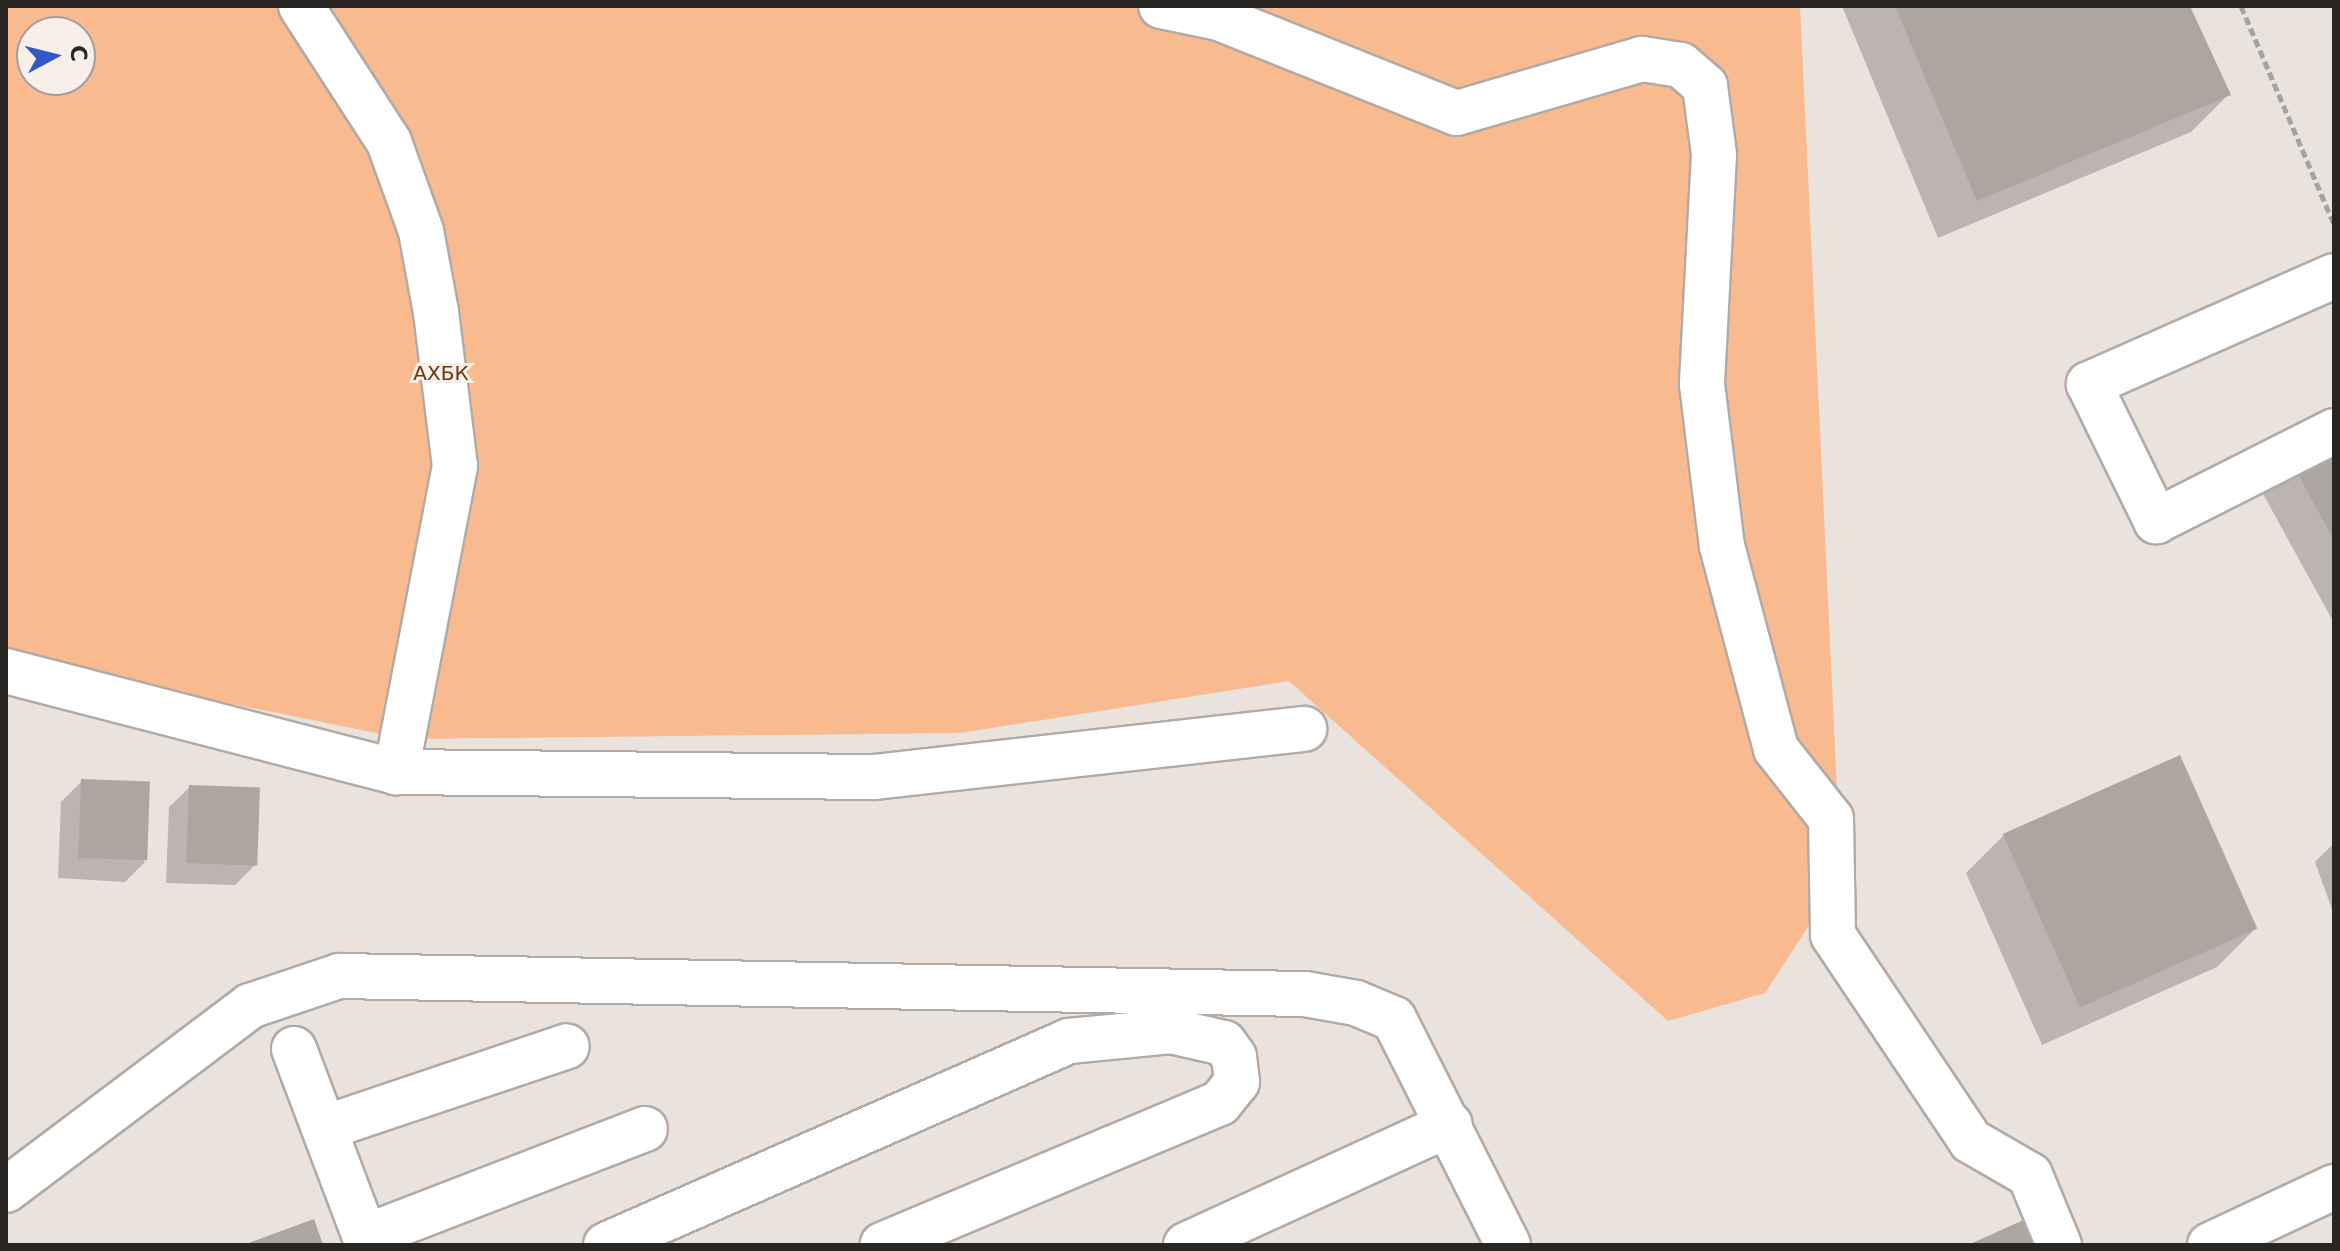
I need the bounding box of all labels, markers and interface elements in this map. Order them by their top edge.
north arrow [16,16,96,96]
text: С [65,44,92,63]
park label: АХБК [413,361,469,385]

